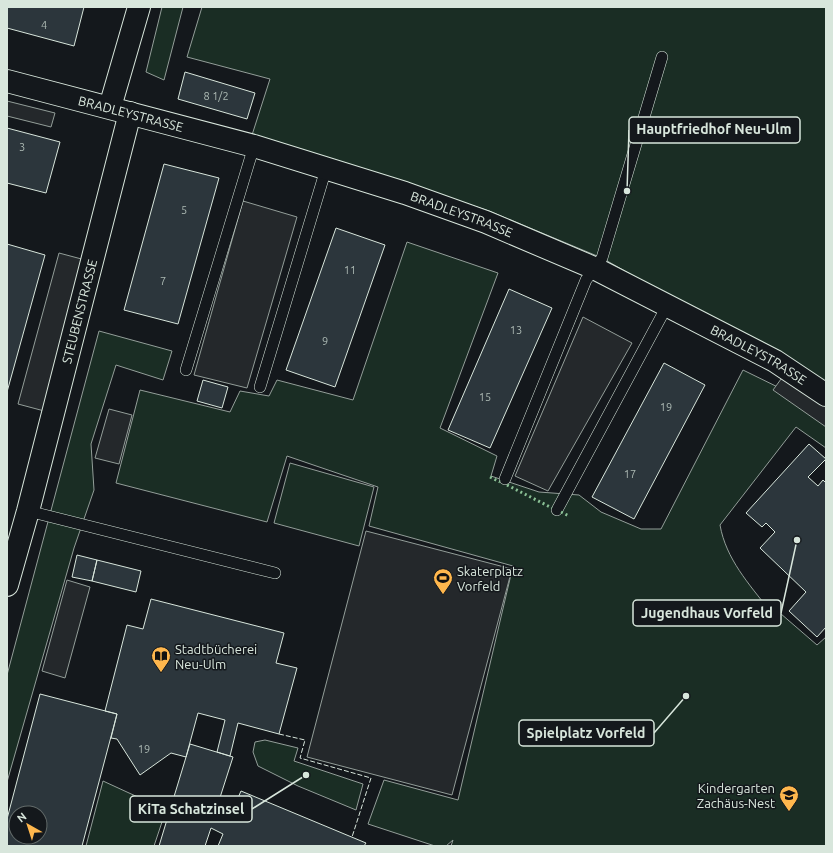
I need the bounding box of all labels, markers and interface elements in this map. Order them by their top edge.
house number: 4 [41,19,47,31]
house number: 8 1/2 [203,90,229,102]
street label: BRADLEYSTRASSE [77,93,185,134]
callout: Hauptfriedhof Neu-Ulm [629,117,800,143]
text: Hauptfriedhof Neu-Ulm [636,121,792,137]
house number: 3 [19,141,25,153]
street label: BRADLEYSTRASSE [409,189,515,240]
house number: 5 [181,204,187,216]
street label: STEUBENSTRASSE [59,258,99,365]
house number: 11 [344,264,356,276]
house number: 7 [160,275,166,287]
street label: BRADLEYSTRASSE [708,322,809,387]
house number: 13 [510,324,522,336]
house number: 9 [322,335,328,347]
house number: 15 [479,391,491,403]
house number: 19 [660,401,672,413]
house number: 17 [624,468,636,480]
place label: Skaterplatz Vorfeld [457,564,523,593]
sports icon: Skaterplatz Vorfeld [432,567,454,595]
callout: Jugendhaus Vorfeld [633,600,781,626]
text: Jugendhaus Vorfeld [641,605,773,621]
place label: Stadtbücherei Neu-Ulm [175,642,257,671]
library icon: Stadtbücherei Neu-Ulm [150,645,172,673]
callout: Spielplatz Vorfeld [519,720,654,746]
text: Spielplatz Vorfeld [527,725,645,741]
house number: 19 [138,743,150,755]
place label: Kindergarten Zachäus-Nest [697,781,775,810]
school or university icon: Kindergarten Zachäus-Nest [778,784,800,812]
callout: KiTa Schatzinsel [130,796,252,822]
text: KiTa Schatzinsel [138,801,244,817]
north arrow [8,805,48,845]
text: N [15,810,29,824]

